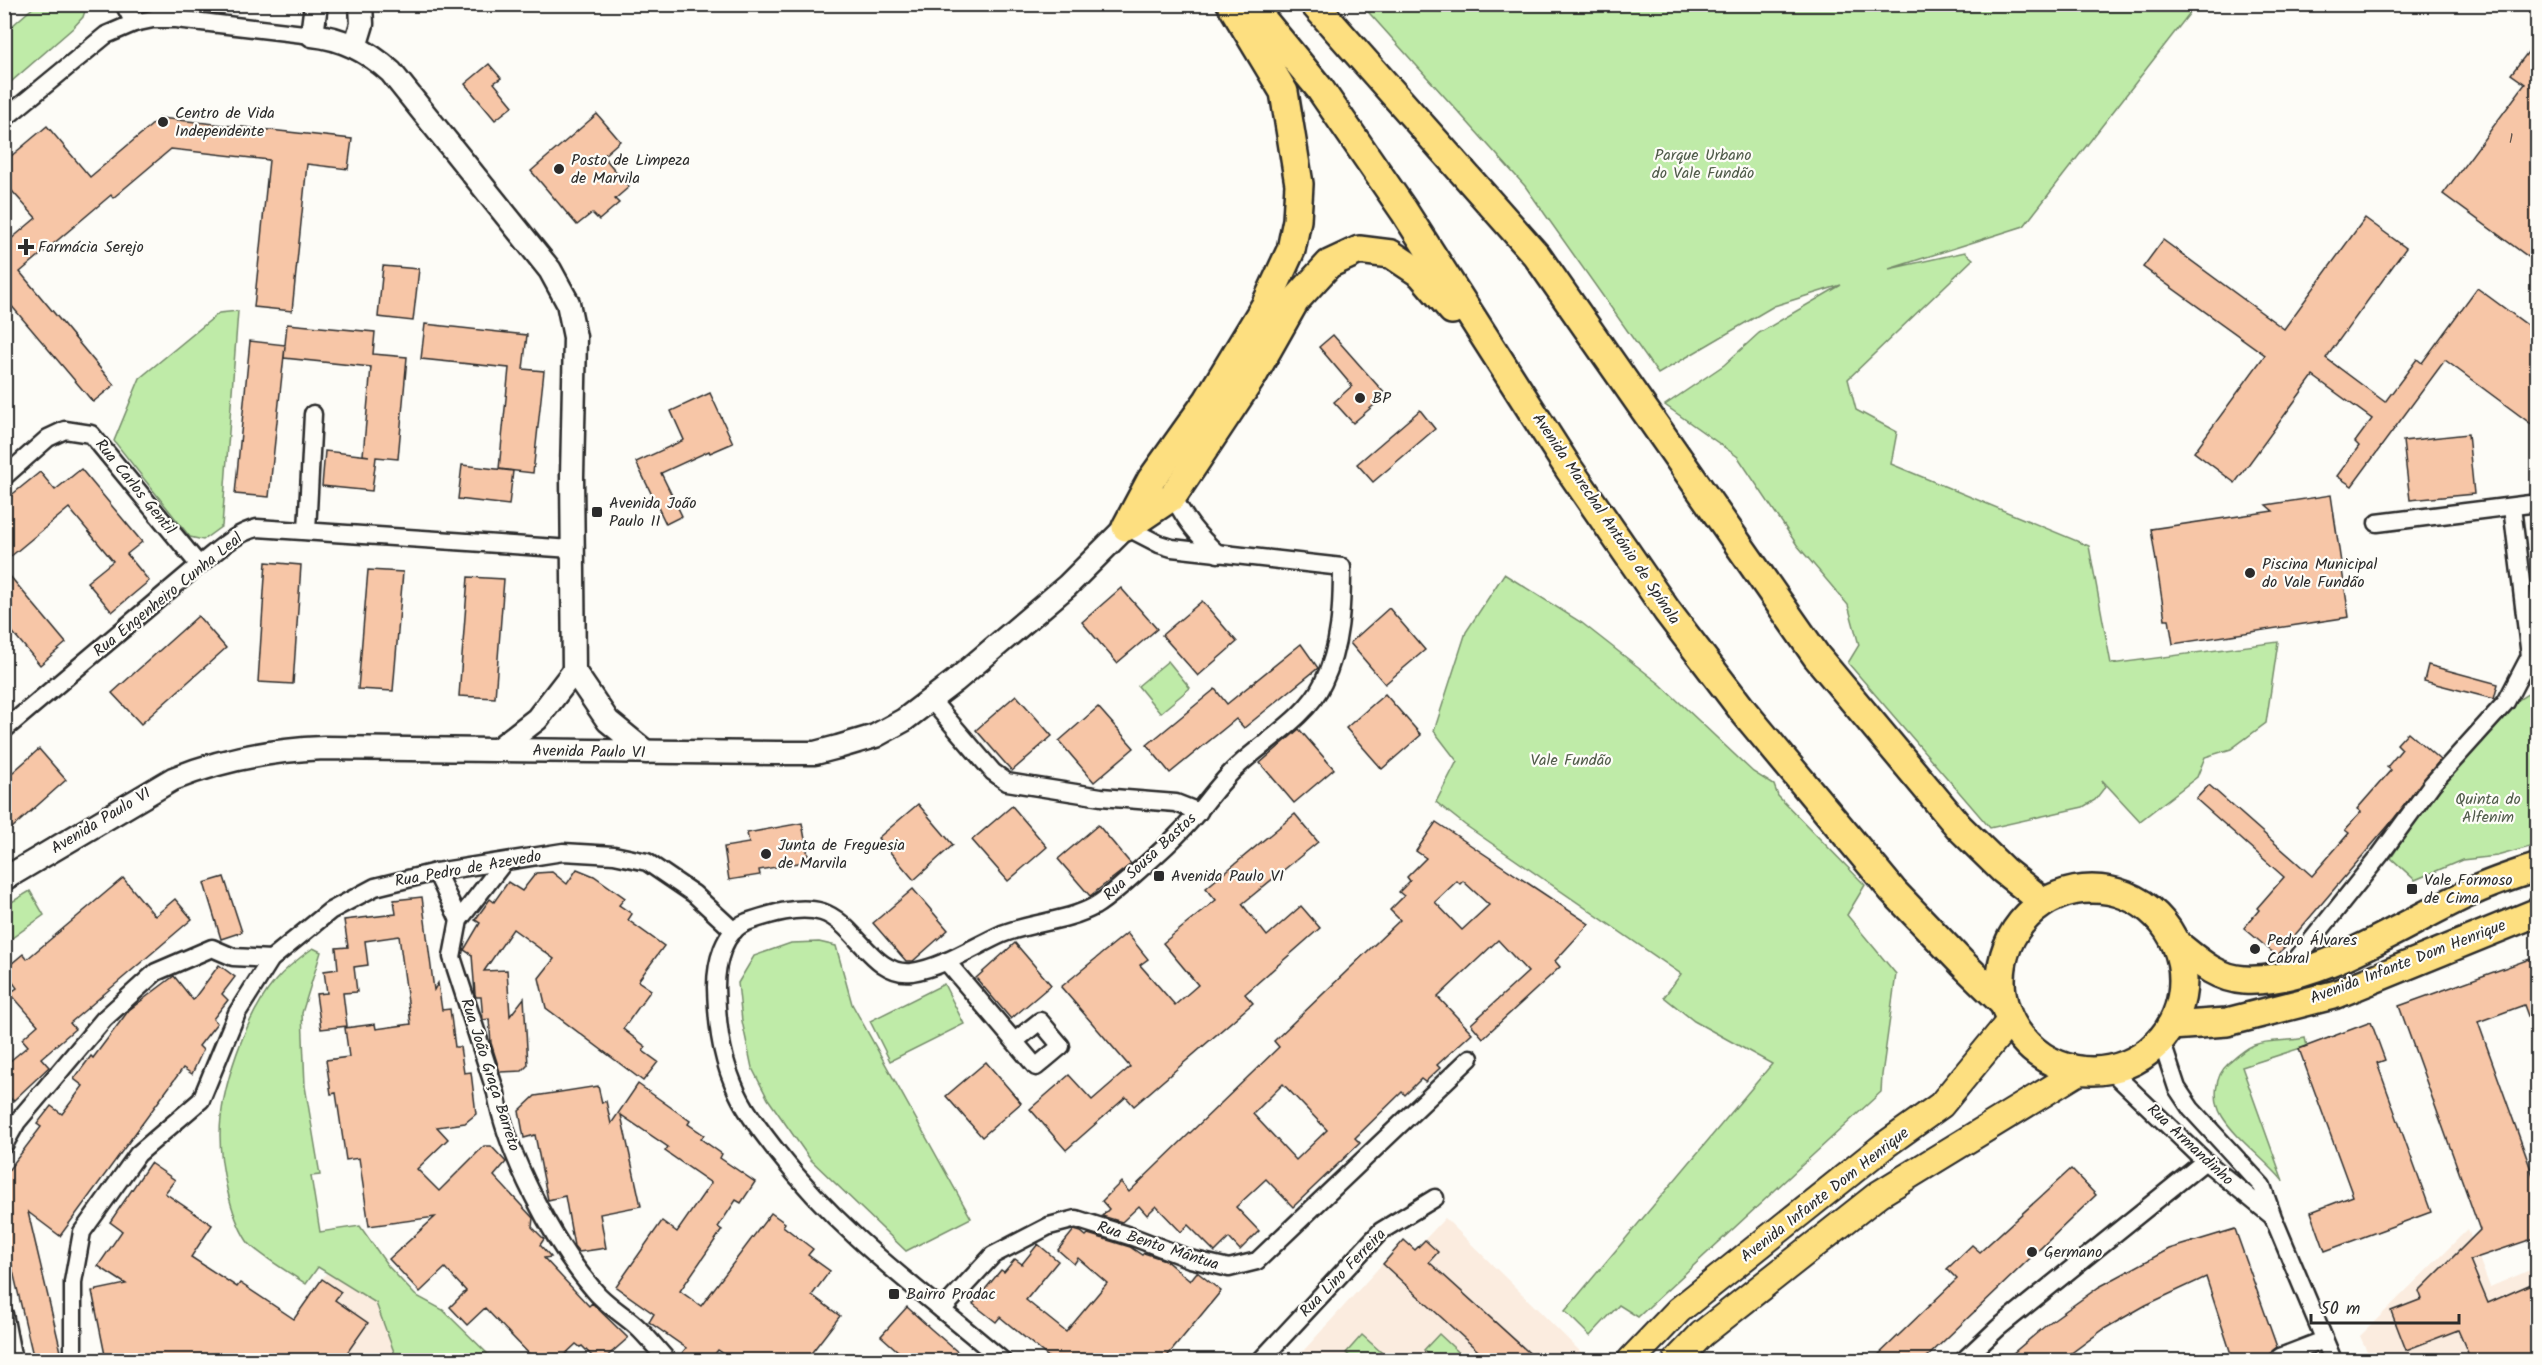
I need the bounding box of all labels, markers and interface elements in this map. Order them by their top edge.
place label: Centro de Vida Independente [175,101,275,144]
marker: Centro de Vida Independente [156,115,170,129]
house number: 1 [2509,128,2513,150]
park label: Parque Urbano do Vale Fundão [1652,143,1754,186]
place label: Posto de Limpeza de Marvila [571,148,690,191]
marker: Posto de Limpeza de Marvila [552,162,566,176]
place label: Farmácia Serejo [38,235,144,260]
marker: Farmácia Serejo [19,240,33,254]
place label: BP [1372,386,1391,411]
marker: BP [1353,391,1367,405]
street label: Avenida Marechal António de Spínola [1526,408,1686,630]
street label: Rua Carlos Gentil [88,434,182,540]
place label: Avenida João Paulo II [609,491,696,534]
marker: Avenida João Paulo II [590,505,604,519]
street label: Rua Engenheiro Cunha Leal [88,527,248,663]
place label: Piscina Municipal do Vale Fundão [2262,552,2377,595]
marker: Piscina Municipal do Vale Fundão [2243,566,2257,580]
street label: Avenida Paulo VI [532,739,646,765]
park label: Vale Fundão [1531,748,1611,773]
street label: Avenida Paulo VI [46,781,156,861]
park label: Quinta do Alfenim [2455,787,2521,830]
street label: Rua Sousa Bastos [1098,807,1203,907]
place label: Junta de Freguesia de Marvila [778,833,905,876]
street label: Rua Pedro de Azevedo [393,844,543,894]
marker: Junta de Freguesia de Marvila [759,847,773,861]
place label: Avenida Paulo VI [1171,864,1284,889]
place label: Vale Formoso de Cima [2424,868,2513,911]
marker: Avenida Paulo VI [1152,869,1166,883]
marker: Vale Formoso de Cima [2405,882,2419,896]
street label: Avenida Infante Dom Henrique [2306,913,2510,1011]
place label: Pedro Álvares Cabral [2267,928,2357,971]
marker: Pedro Álvares Cabral [2248,942,2262,956]
street label: Rua João Graça Barreto [453,995,527,1155]
street label: Rua Armandinho [2141,1098,2239,1192]
street label: Avenida Infante Dom Henrique [1735,1121,1915,1269]
street label: Rua Bento Mântua [1094,1215,1222,1277]
street label: Rua Lino Ferreira [1294,1223,1392,1323]
place label: Germano [2044,1240,2102,1265]
marker: Germano [2025,1245,2039,1259]
place label: Bairro Prodac [906,1282,996,1307]
marker: Bairro Prodac [887,1287,901,1301]
scale bar [2311,1287,2460,1325]
text: 50 m [2320,1295,2360,1324]

